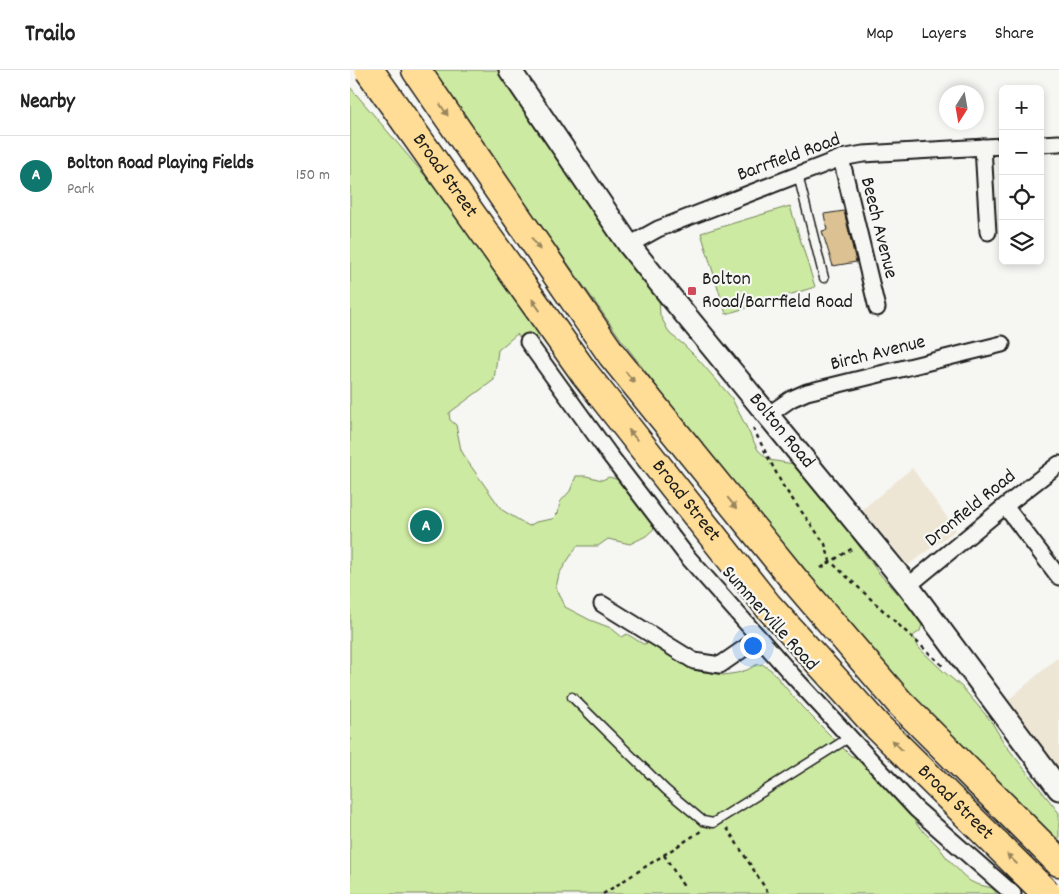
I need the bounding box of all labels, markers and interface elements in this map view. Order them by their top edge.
text: Trailo [25,18,76,52]
text: Map [866,22,893,47]
text: Layers [921,22,967,47]
text: Share [995,22,1034,47]
north arrow [939,85,984,130]
map controls [999,85,1044,265]
button: + [999,85,1044,130]
text: Nearby [20,88,75,118]
one-way arrow [439,103,449,117]
street label: Barrfield Road [734,126,844,190]
street label: Broad Street [405,128,484,224]
button: − [999,130,1044,175]
text: Bolton Road Playing Fields [67,151,254,178]
text: A [32,164,40,187]
text: 150 m [296,164,330,187]
street label: Beech Avenue [852,174,904,282]
button: locate [999,175,1044,220]
text: Park [67,178,94,201]
button: layers [999,220,1044,265]
one-way arrow [531,237,541,251]
place label: Bolton Road/Barrfield Road [702,266,853,317]
marker: Bolton Road/Barrfield Road [686,285,698,297]
one-way arrow [531,298,541,312]
street label: Birch Avenue [828,329,929,379]
one-way arrow [624,370,635,383]
street label: Bolton Road [741,387,821,475]
one-way arrow [628,429,639,442]
street label: Broad Street [644,454,727,548]
street label: Dronfield Road [919,463,1023,555]
one-way arrow [727,496,738,509]
pin: A [410,507,442,545]
street label: Summerville Road [714,560,824,678]
your location [740,633,766,659]
one-way arrow [891,739,903,751]
street label: Broad Street [910,759,1000,847]
one-way arrow [1007,853,1019,865]

